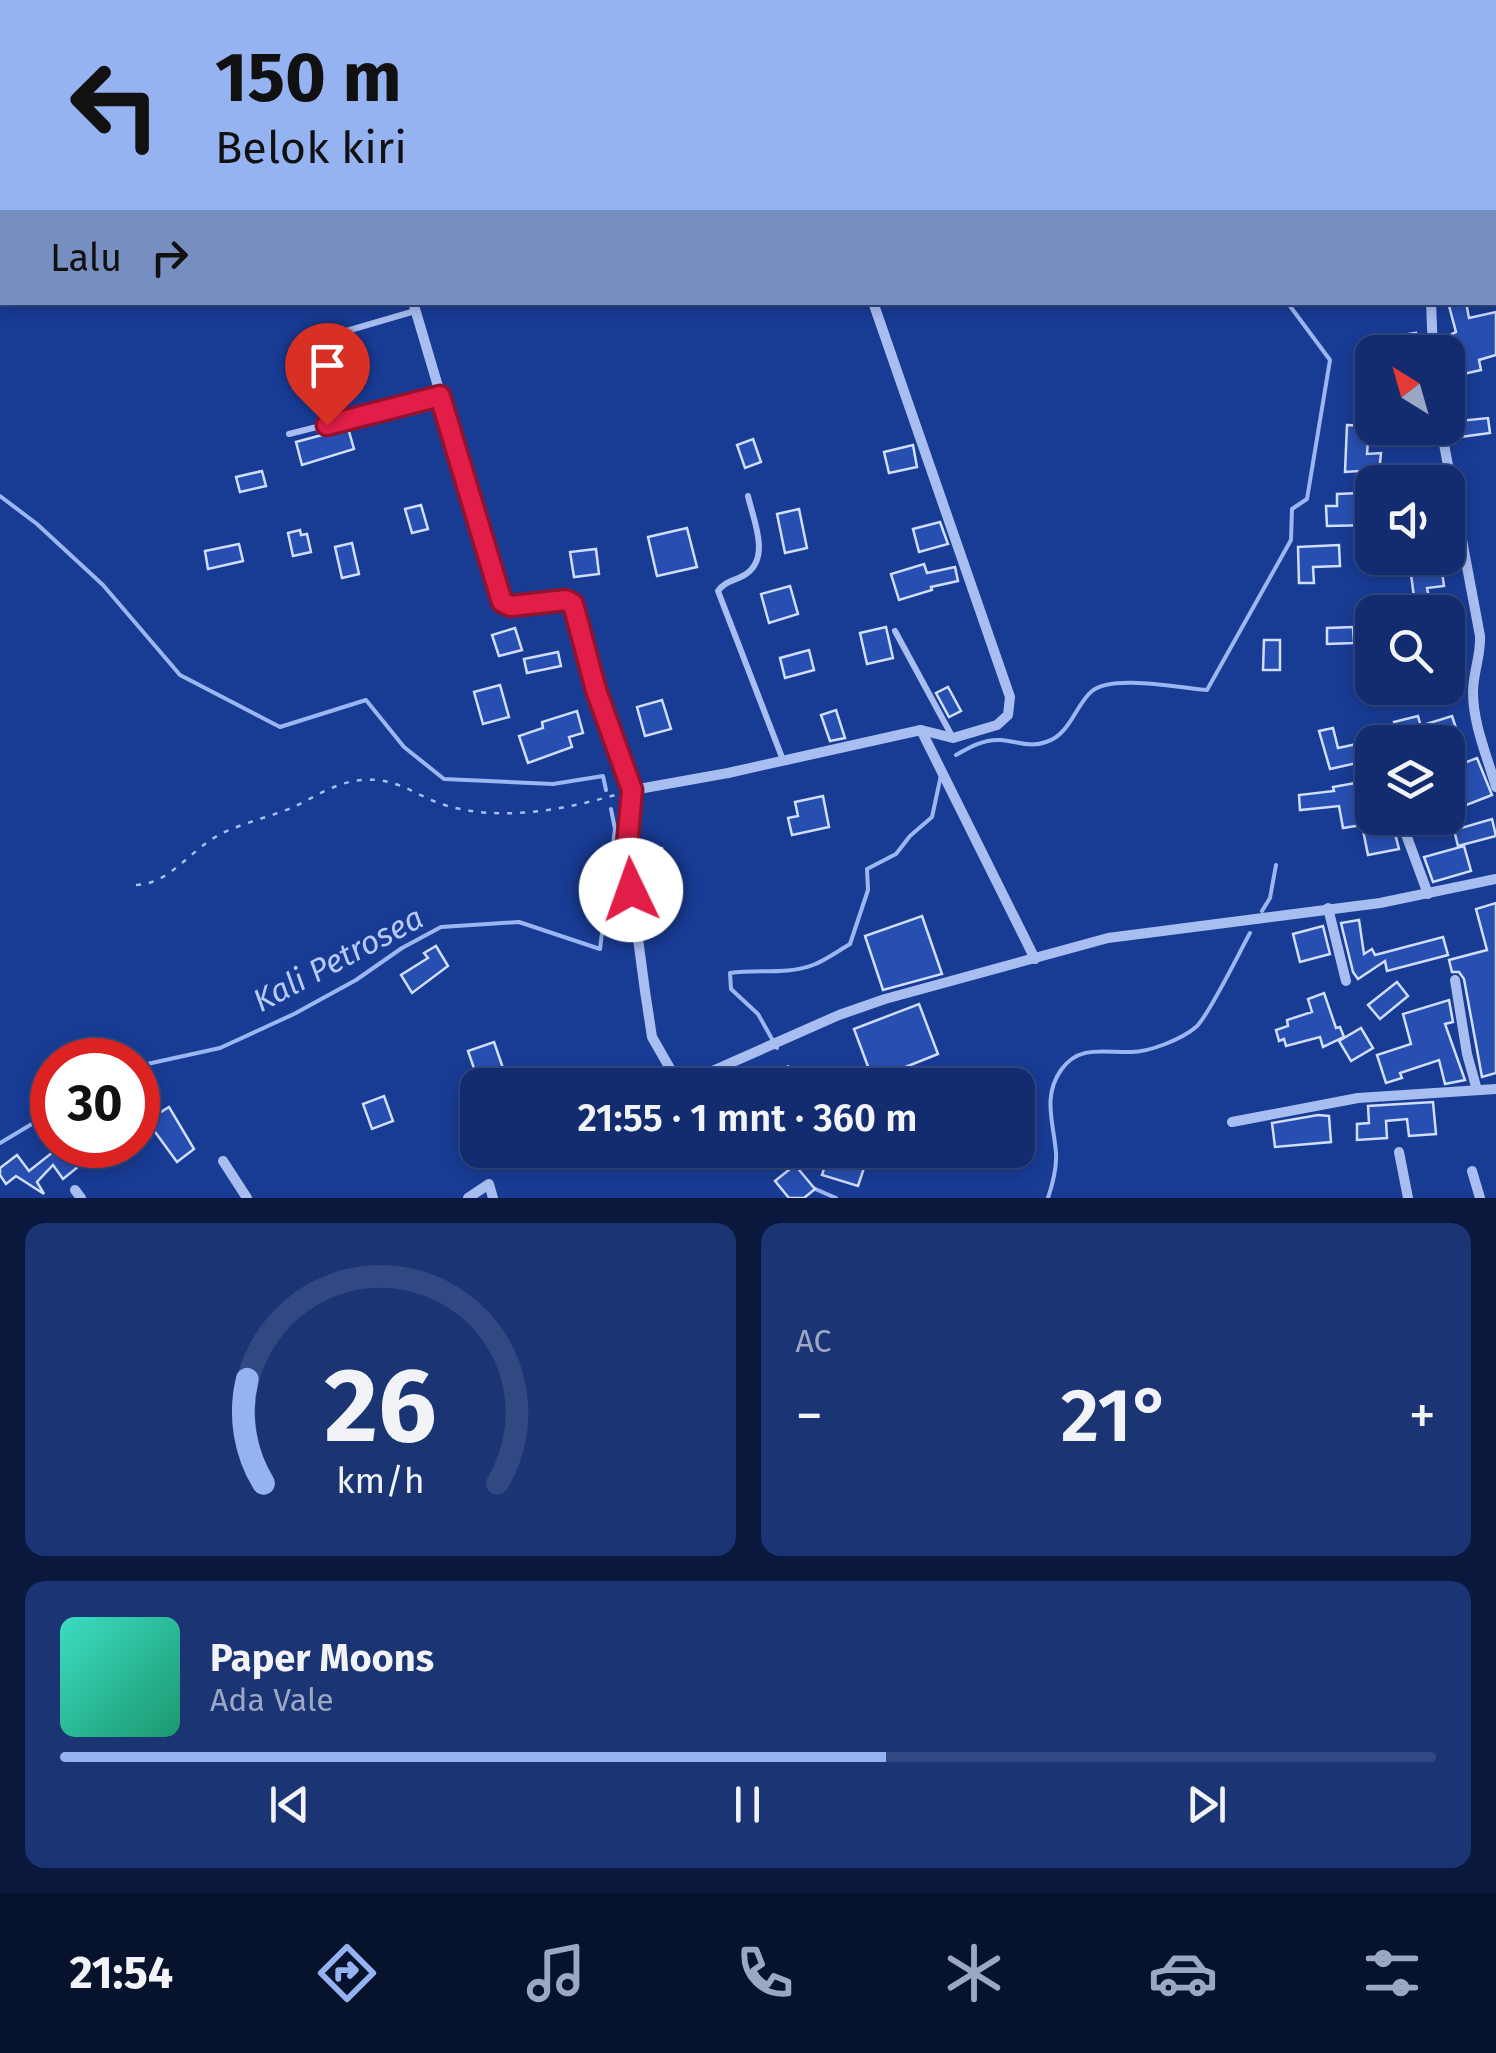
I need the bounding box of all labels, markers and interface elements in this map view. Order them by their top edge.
text: 150 m [215,36,402,120]
icon: left [50,40,180,170]
text: Belok kiri [215,121,407,175]
icon: right [142,230,197,285]
text: Lalu [50,235,122,281]
pin [285,323,370,426]
north arrow [1355,335,1465,445]
map controls [1355,335,1465,835]
icon: arrive [300,338,355,393]
button: sound [1355,465,1465,575]
button: search [1355,595,1465,705]
button: layers [1355,725,1465,835]
position arrow [579,838,683,942]
water label: Kali Petrosea [246,898,430,1020]
speed limit sign: 30 [30,1038,160,1168]
text: 21:55 · 1 mnt · 360 m [578,1095,917,1141]
text: AC [796,1322,831,1360]
text: 26 [324,1344,436,1469]
text: 21° [1061,1371,1171,1461]
text: − [796,1383,823,1449]
text: + [1409,1383,1436,1449]
text: km/h [336,1460,424,1502]
text: Paper Moons [210,1635,434,1681]
text: Ada Vale [210,1681,334,1719]
icon: previous [262,1777,317,1832]
icon: pause [720,1777,775,1832]
icon: next [1179,1777,1234,1832]
icon: directions [312,1938,382,2008]
icon: music [521,1938,591,2008]
icon: phone [730,1938,800,2008]
icon: climate [939,1938,1009,2008]
icon: car [1148,1938,1218,2008]
icon: filters [1357,1938,1427,2008]
text: 21:54 [69,1946,173,2000]

